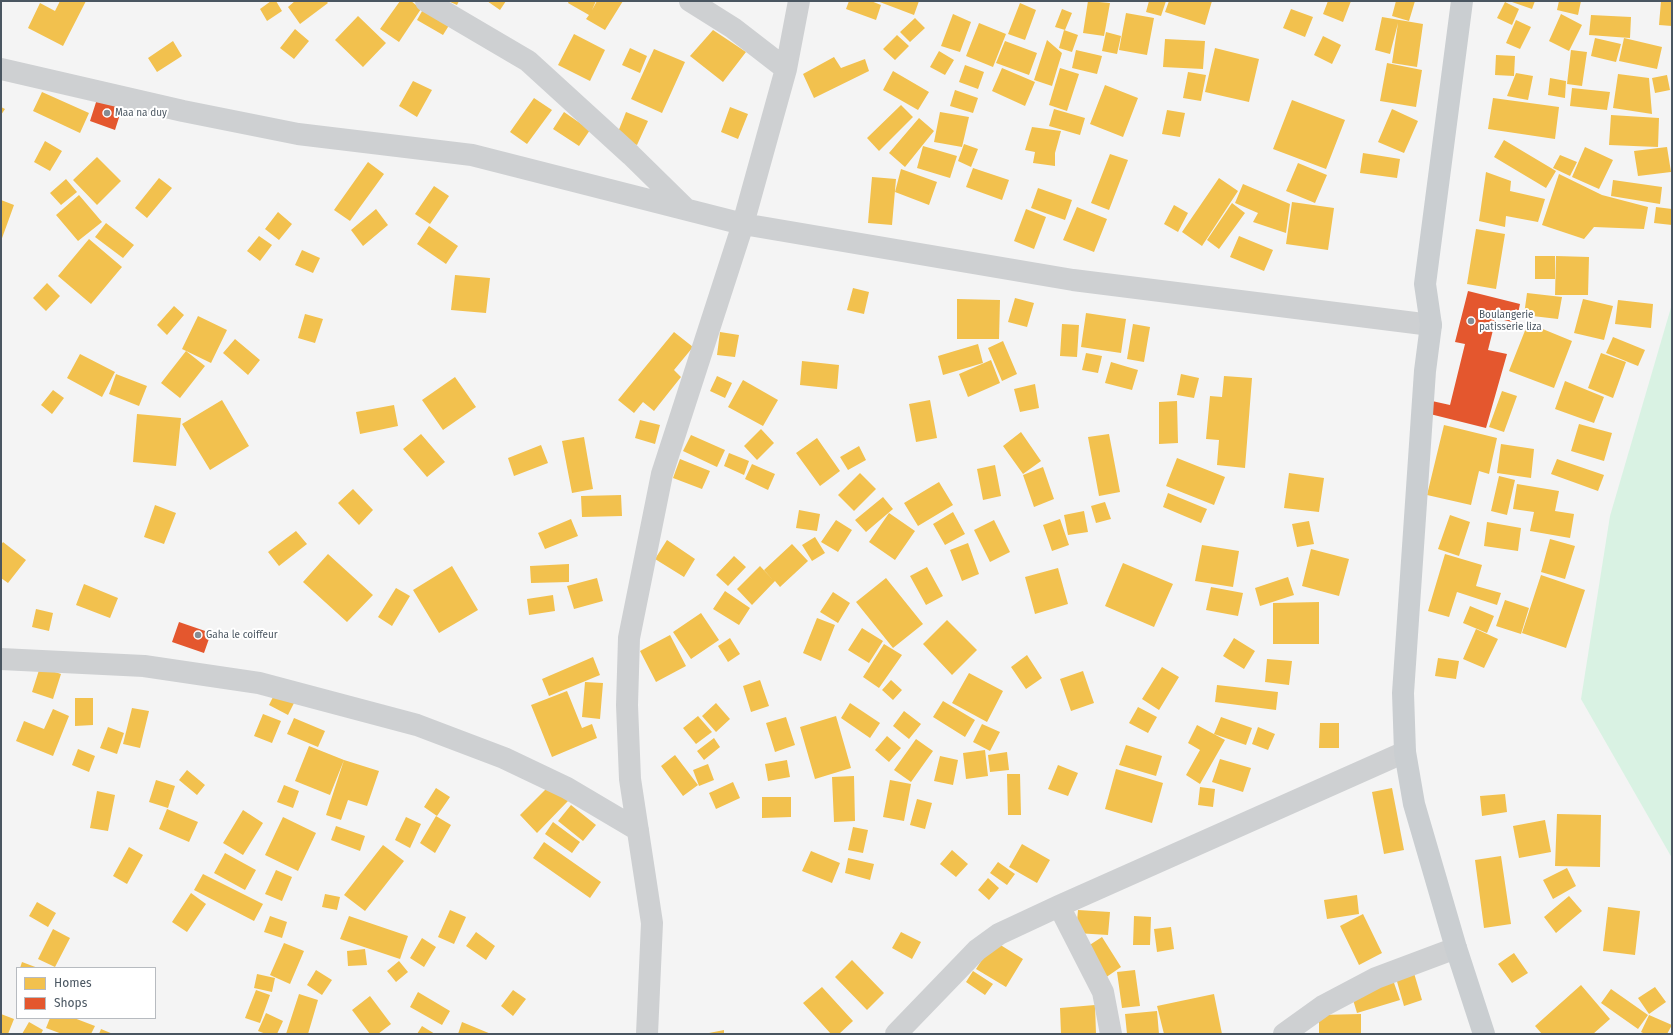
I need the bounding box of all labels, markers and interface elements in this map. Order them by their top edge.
place label: Maa na duy [115,107,167,119]
marker: Maa na duy [102,108,112,118]
place label: Boulangerie patisserie liza [1479,309,1542,332]
marker: Boulangerie patisserie liza [1466,316,1476,326]
place label: Gaha le coiffeur [206,629,278,641]
marker: Gaha le coiffeur [193,630,203,640]
legend [16,967,156,1019]
text: Homes [54,976,92,990]
text: Shops [54,996,87,1010]

